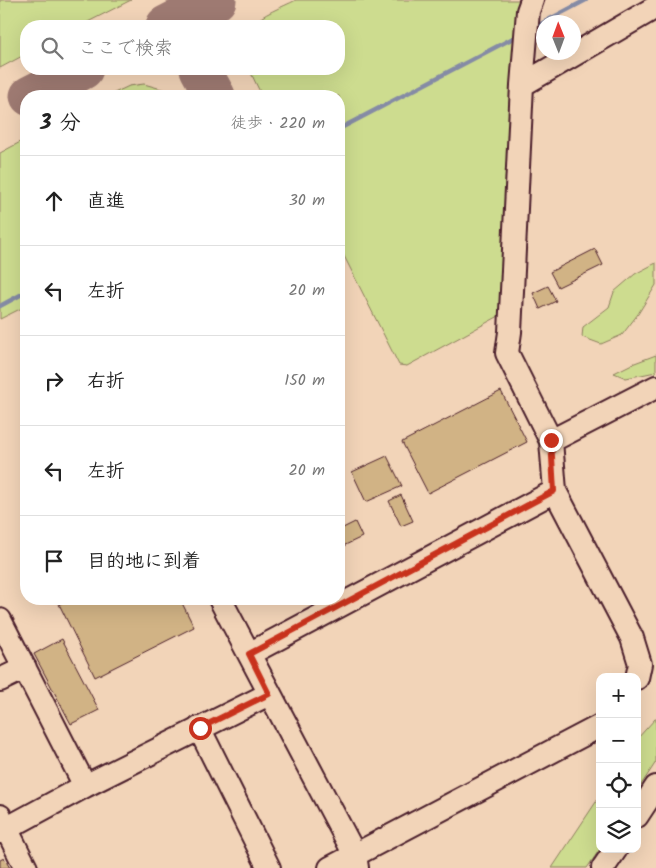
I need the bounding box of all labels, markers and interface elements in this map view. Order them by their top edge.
north arrow [536,15,581,60]
search box [20,20,345,75]
icon: search [38,34,66,62]
text: ここで検索 [78,34,173,64]
text: 3 分 [40,107,81,140]
text: 徒歩 · 220 m [231,111,325,136]
icon: ahead [40,187,68,215]
text: 直進 [87,187,125,217]
text: 30 m [289,188,325,213]
icon: left [40,277,68,305]
text: 左折 [87,277,125,307]
text: 20 m [289,278,325,303]
icon: right [40,367,68,395]
text: 右折 [87,367,125,397]
text: 150 m [284,368,325,393]
route end [540,429,563,452]
icon: left [40,457,68,485]
text: 左折 [87,457,125,487]
text: 20 m [289,458,325,483]
icon: arrive [40,547,68,575]
text: 目的地に到着 [87,547,201,577]
map controls [596,673,641,853]
button: + [596,673,641,718]
route start [189,717,212,740]
button: − [596,718,641,763]
button: locate [596,763,641,808]
button: layers [596,808,641,853]

